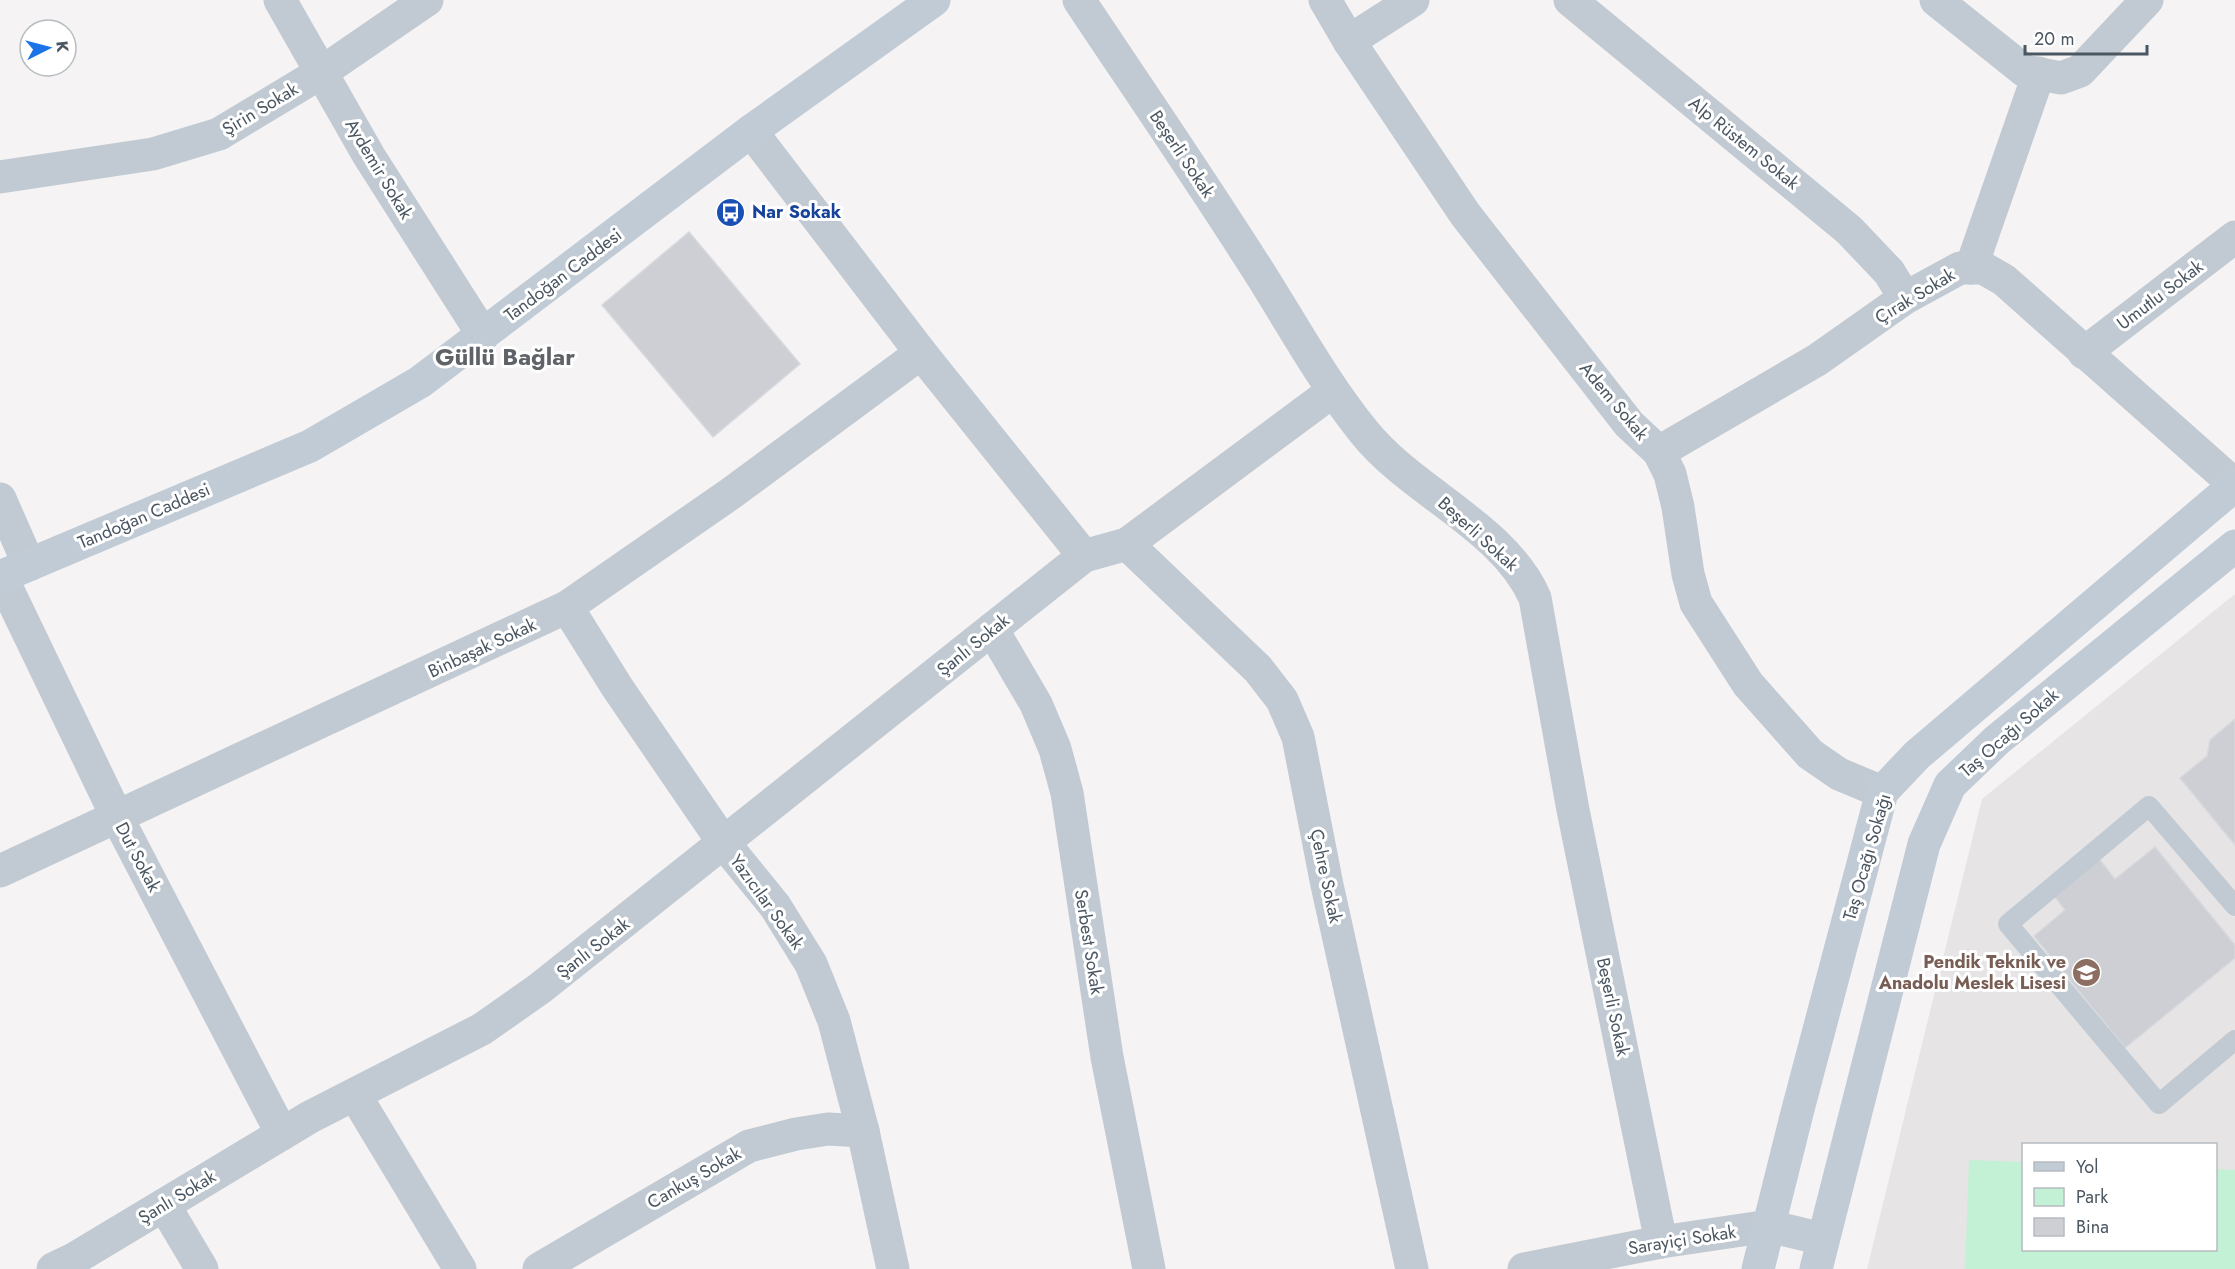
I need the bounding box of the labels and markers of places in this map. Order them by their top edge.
bus stop icon: Nar Sokak [715,196,747,228]
place label: Nar Sokak [752,199,842,225]
place label: Pendik Teknik ve Anadolu Meslek Lisesi [1878,949,2066,996]
school or university icon: Pendik Teknik ve Anadolu Meslek Lisesi [2071,956,2103,988]

